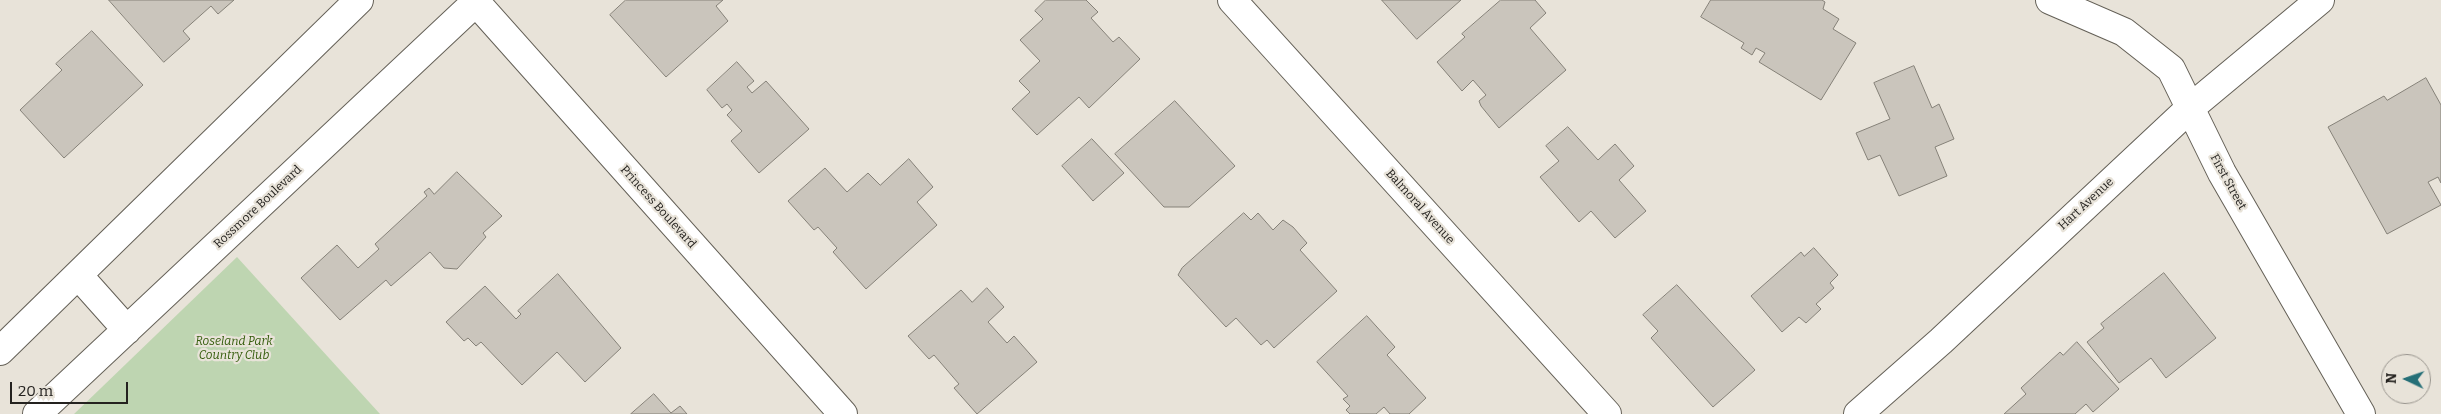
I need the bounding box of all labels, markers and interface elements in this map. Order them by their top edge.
street label: First Street [2207,152,2249,212]
street label: Rossmore Boulevard [211,163,305,251]
street label: Princess Boulevard [617,163,699,251]
street label: Balmoral Avenue [1383,167,1457,247]
street label: Hart Avenue [2055,175,2117,233]
park label: Roseland Park Country Club [195,335,273,363]
north arrow [2381,354,2431,404]
scale bar [12,372,130,404]
text: N [2383,372,2400,384]
text: 20 m [18,382,53,400]

